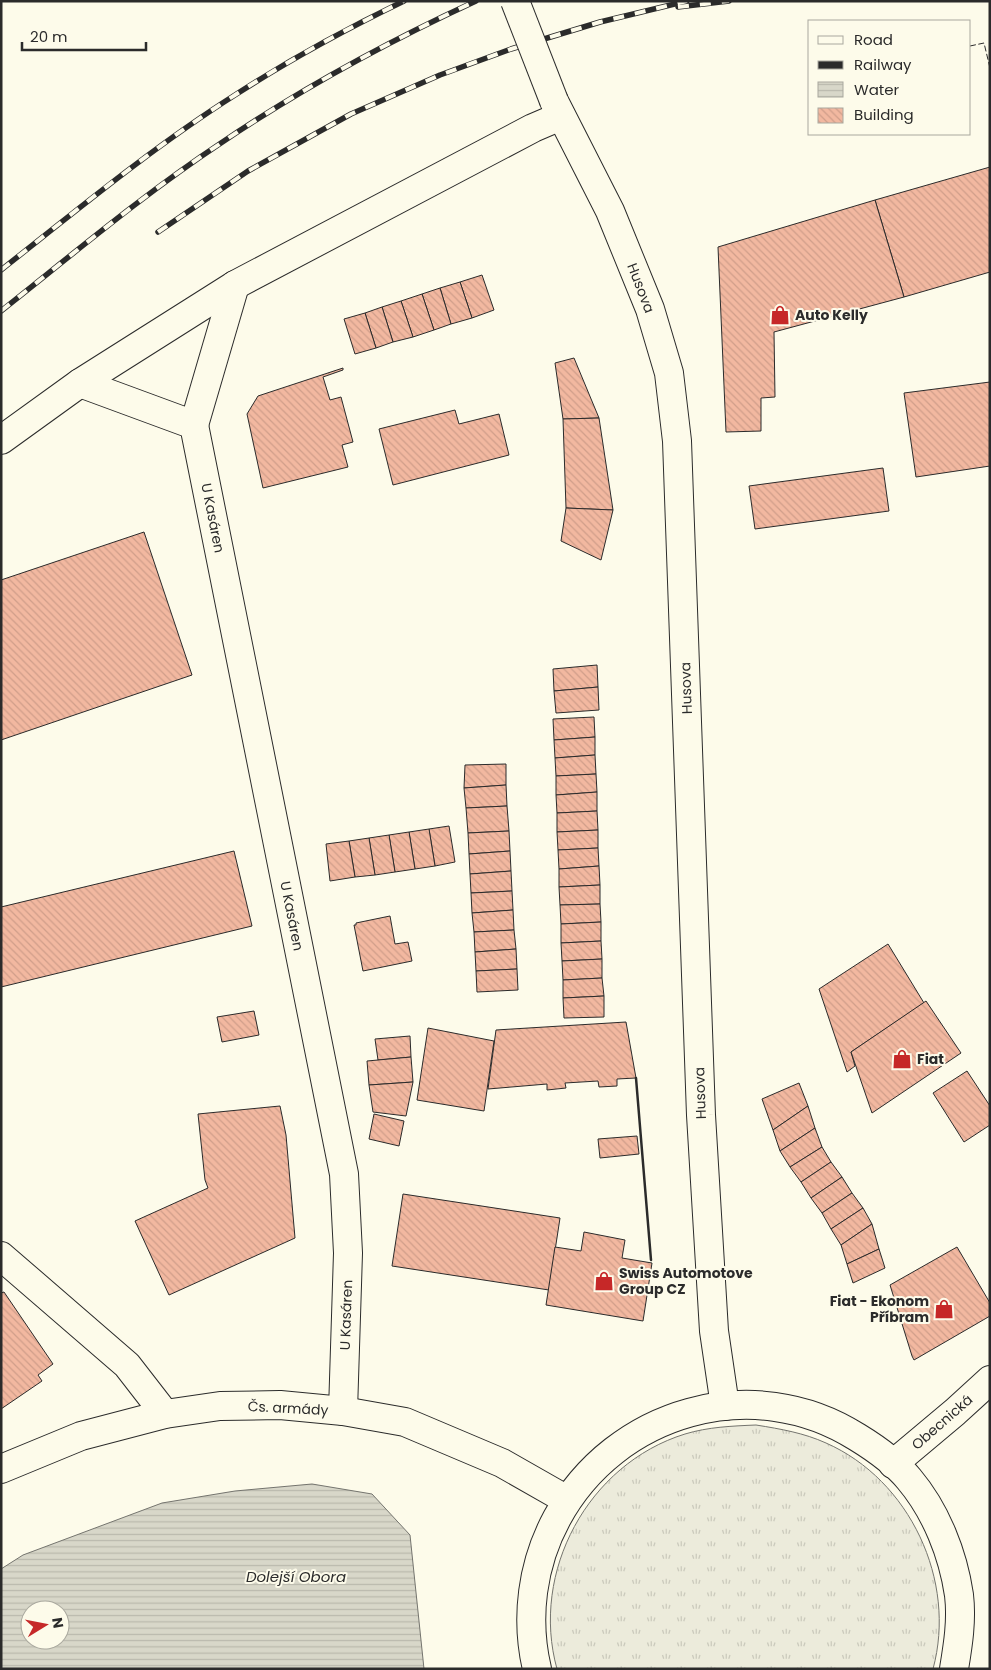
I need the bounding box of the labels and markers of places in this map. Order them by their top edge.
shop icon: Auto Kelly [769,304,791,326]
place label: Auto Kelly [795,305,868,325]
shop icon: Fiat [891,1048,913,1070]
place label: Fiat [917,1049,944,1069]
place label: Swiss Automotove Group CZ [619,1263,753,1299]
shop icon: Swiss Automotove Group CZ [593,1270,615,1292]
place label: Fiat - Ekonom Příbram [830,1291,929,1327]
shop icon: Fiat - Ekonom Příbram [933,1298,955,1320]

